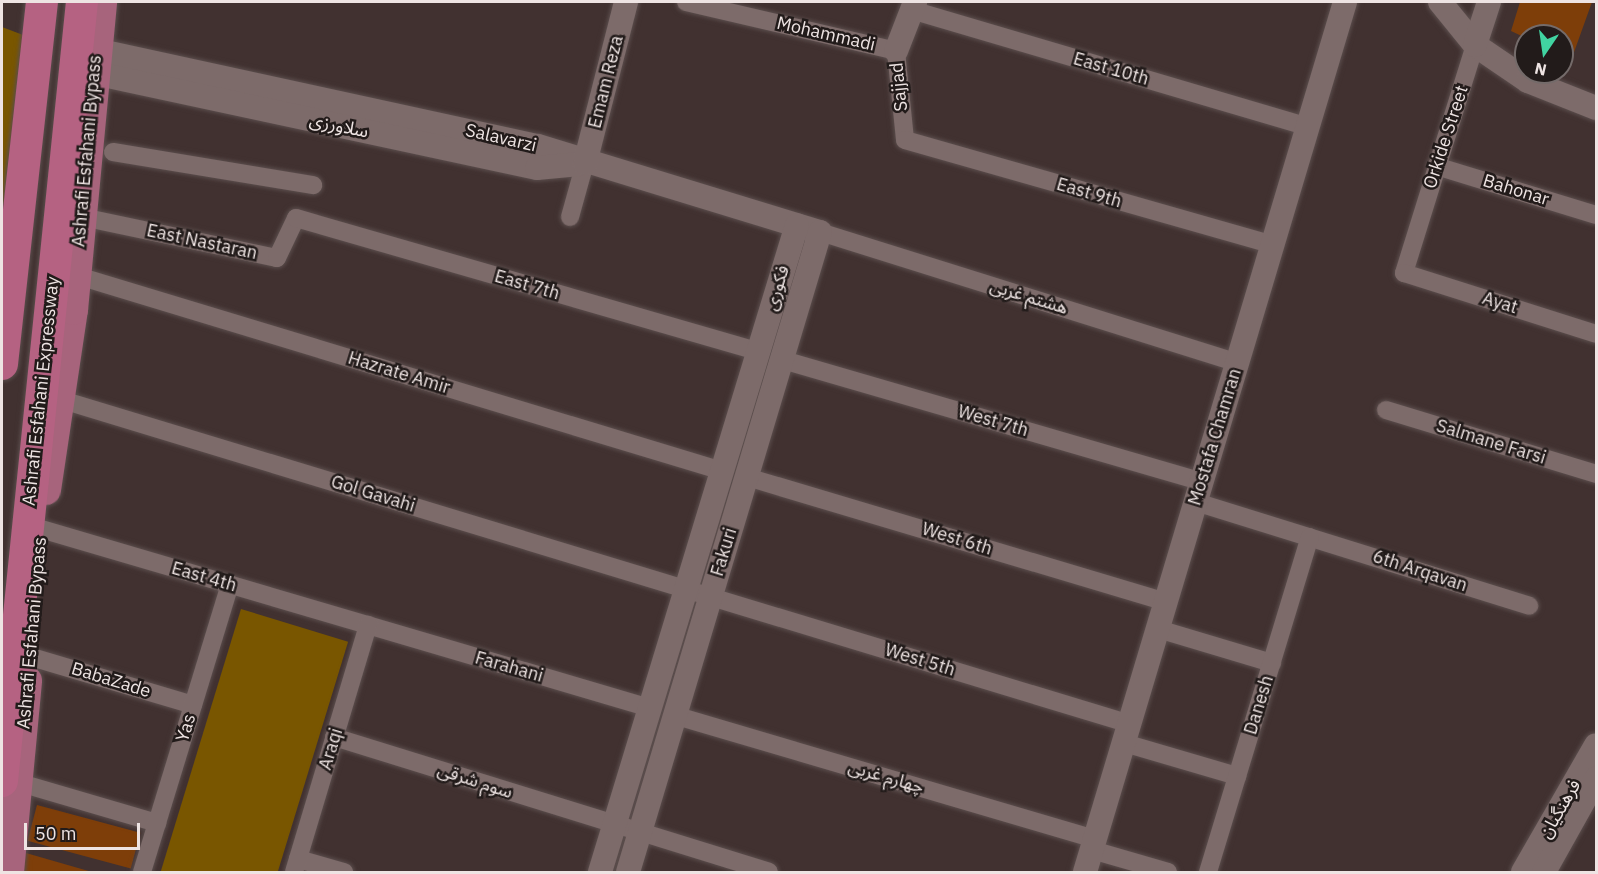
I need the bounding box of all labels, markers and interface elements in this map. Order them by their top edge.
street label: Mohammadi [775,12,877,56]
north arrow [1514,24,1574,84]
street label: Emam Reza [584,33,628,131]
street label: East 10th [1071,48,1151,90]
street label: Ashrafi Esfahani Bypass [68,54,106,248]
text: N [1533,59,1548,81]
street label: Sajjad [886,61,912,113]
street label: Orkide Street [1419,83,1473,191]
street label: سلاورزی [307,109,371,143]
street label: Salavarzi [463,119,539,157]
street label: Bahonar [1480,170,1552,210]
street label: East 9th [1054,173,1124,213]
street label: East Nastaran [145,220,259,264]
street label: فکوری [760,263,794,313]
street label: East 7th [492,265,562,305]
street label: Ashrafi Esfahani Expressway [18,275,64,507]
street label: هشتم غربی [987,275,1071,319]
street label: Ayat [1480,287,1520,319]
street label: Hazrate Amir [345,347,453,399]
street label: Mostafa Chamran [1184,366,1246,508]
street label: West 7th [955,401,1031,441]
street label: Salmane Farsi [1434,415,1548,469]
street label: Gol Gavahi [328,471,418,517]
street label: West 6th [919,518,995,560]
street label: Fakuri [706,525,742,579]
street label: Ashrafi Esfahani Bypass [13,536,51,730]
street label: 6th Arqavan [1370,546,1470,596]
street label: East 4th [169,557,239,597]
street label: West 5th [882,639,958,681]
street label: Farahani [473,647,545,687]
street label: BabaZade [69,658,153,702]
street label: Danesh [1240,673,1278,737]
street label: Yas [172,711,200,745]
street label: Araqi [314,725,348,773]
street label: چهارم غربی [846,756,926,798]
street label: سوم شرقی [435,759,515,803]
street label: فرهنگیان [1535,776,1585,842]
scale bar [27,811,142,849]
text: 50 m [35,822,77,845]

